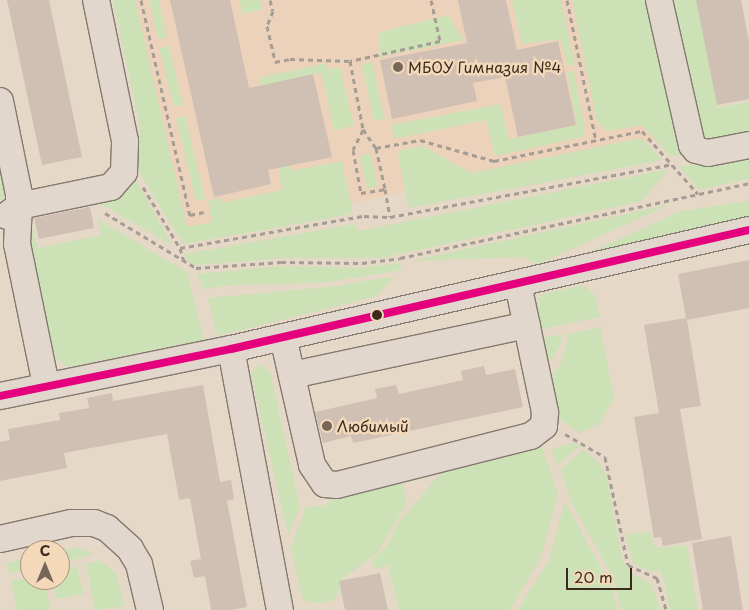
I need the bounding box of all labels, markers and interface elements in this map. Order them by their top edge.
place label: МБОУ Гимназия №4 [408,58,563,76]
marker: МБОУ Гимназия №4 [392,61,404,73]
unlabelled marker [372,310,382,320]
place label: Любимый [337,417,409,435]
marker: Любимый [321,420,333,432]
north arrow [20,540,70,590]
text: С [40,540,50,561]
scale bar [569,558,635,590]
text: 20 m [574,565,613,588]

